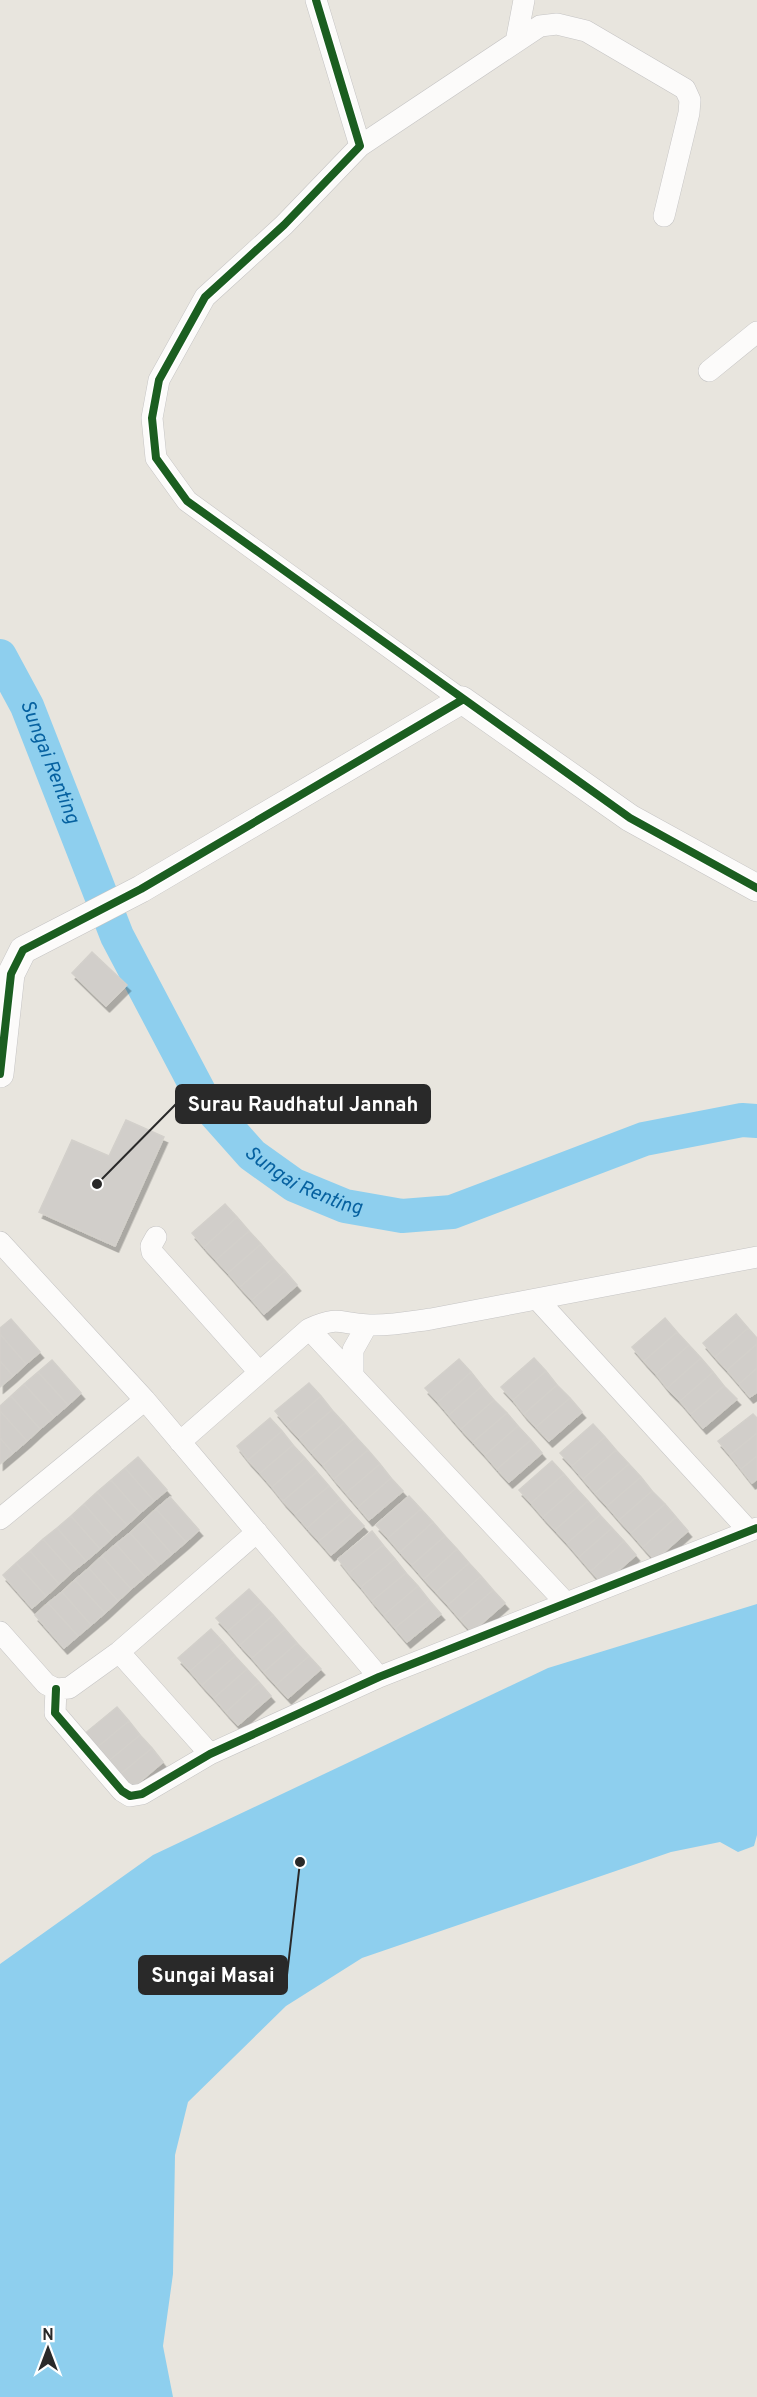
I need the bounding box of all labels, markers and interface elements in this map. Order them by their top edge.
water label: Sungai Renting [13,696,85,829]
callout: Surau Raudhatul Jannah [176,1085,430,1123]
text: Surau Raudhatul Jannah [188,1093,418,1119]
water label: Sungai Renting [238,1141,365,1222]
callout: Sungai Masai [139,1956,287,1994]
text: Sungai Masai [151,1964,275,1990]
north arrow [18,2319,78,2379]
text: N [42,2326,54,2346]

